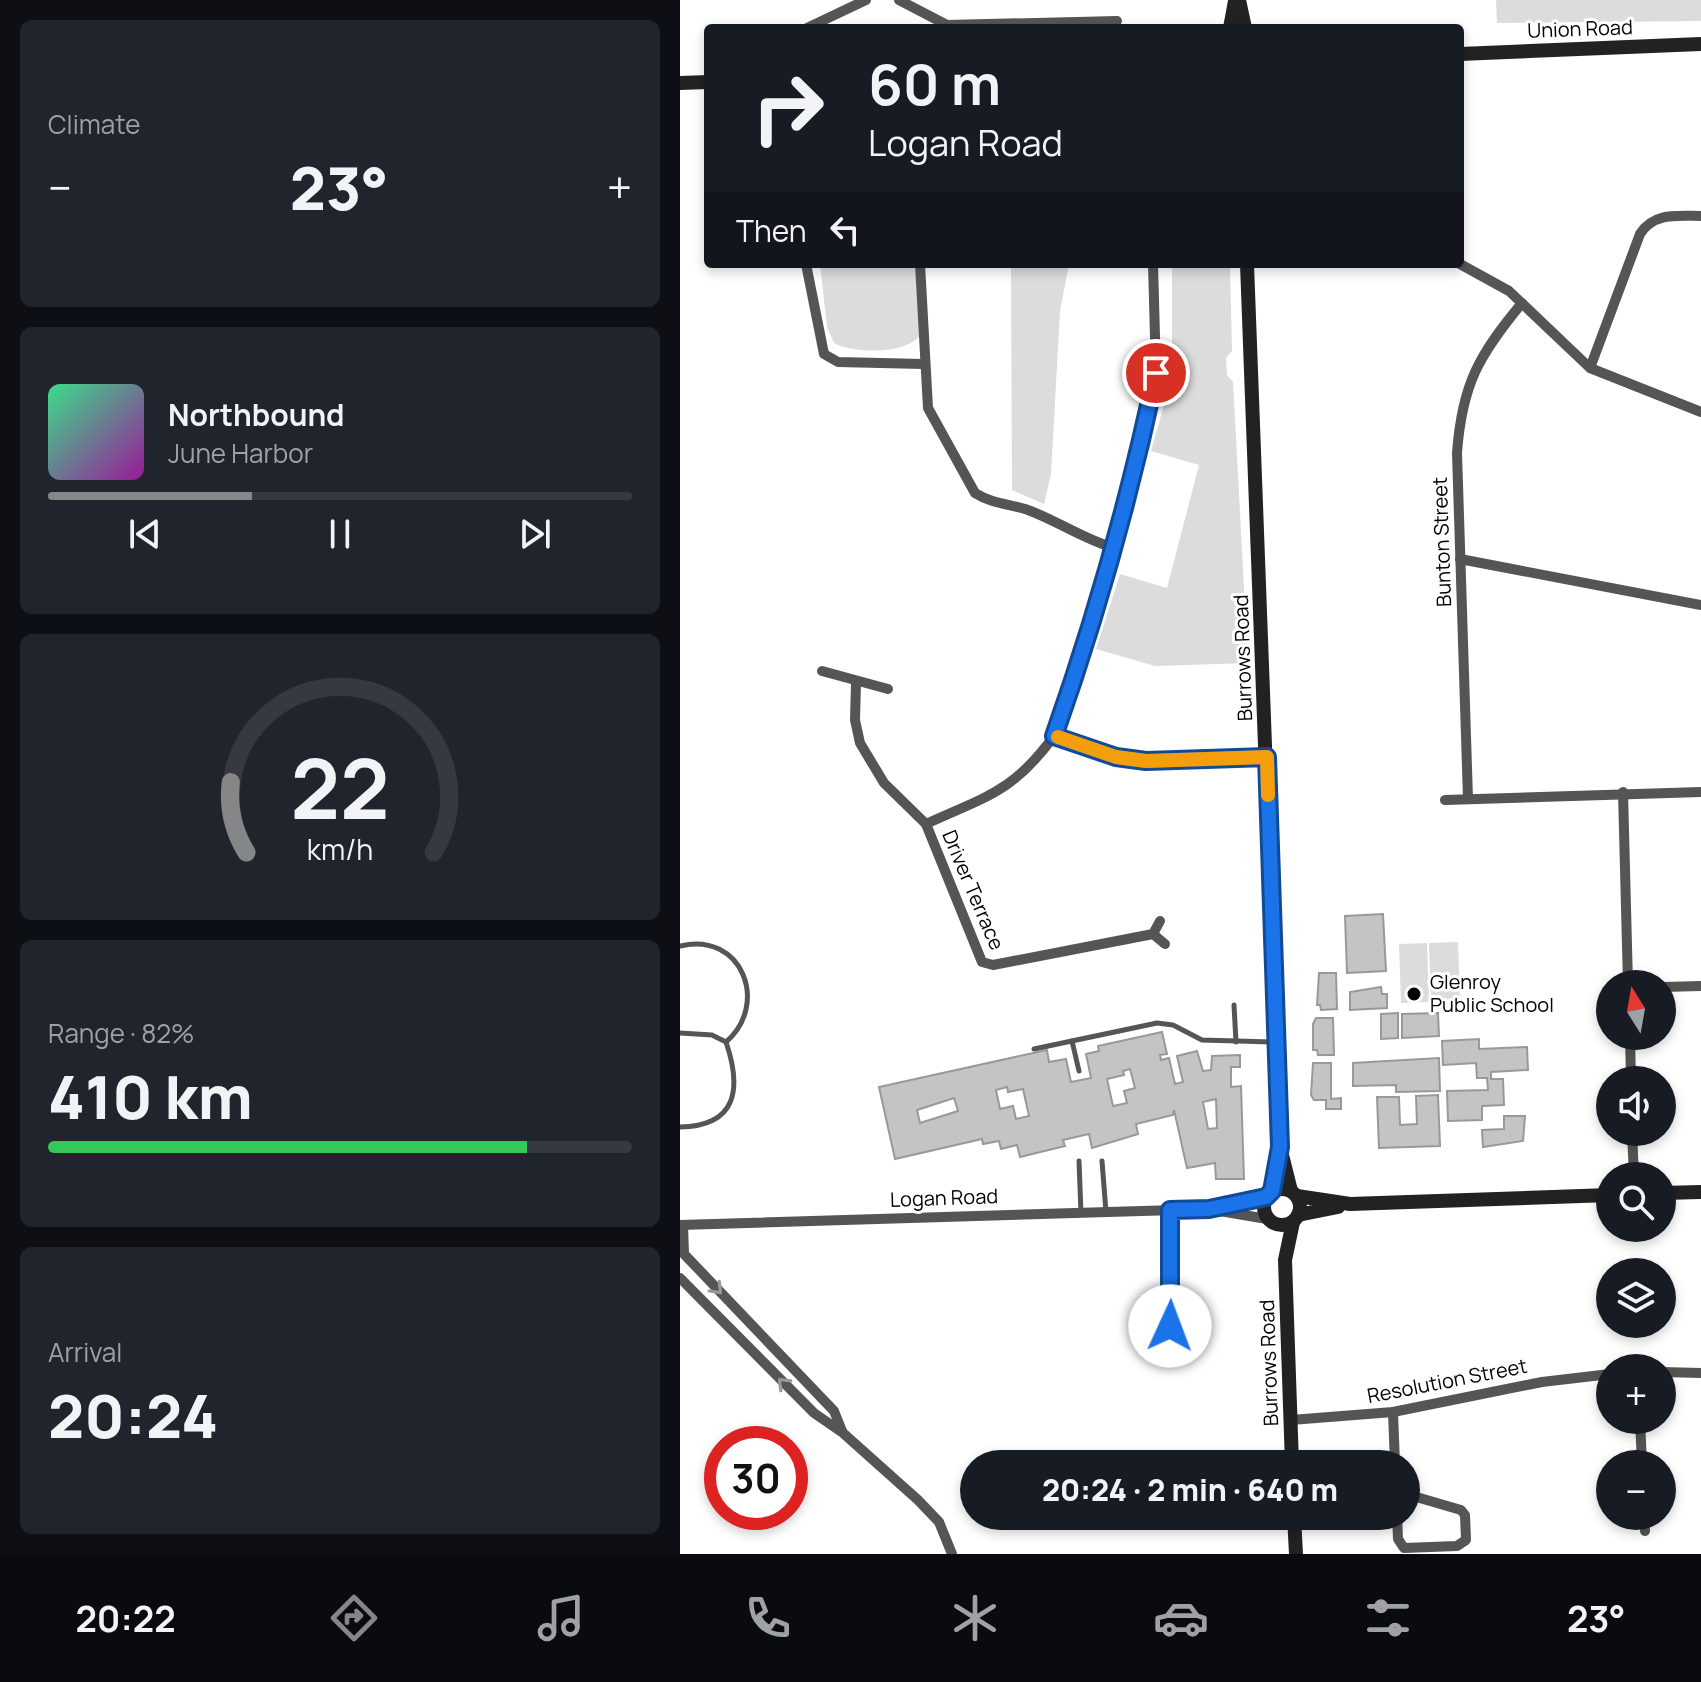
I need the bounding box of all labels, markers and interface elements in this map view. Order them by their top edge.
street label: Union Road [1527,13,1633,44]
text: 60 m [868,45,1001,122]
icon: right [736,56,840,160]
text: Climate [48,106,140,142]
text: Logan Road [868,118,1063,167]
text: 23° [290,146,389,228]
text: − [48,157,72,217]
text: + [607,157,632,217]
icon: left [823,208,867,252]
text: Then [736,210,807,251]
pin [1122,339,1190,407]
icon: arrive [1134,351,1178,395]
text: Northbound [168,394,345,435]
text: June Harbor [168,435,313,471]
street label: Bunton Street [1426,477,1457,607]
icon: previous [123,512,167,556]
icon: pause [318,512,362,556]
icon: next [513,512,557,556]
street label: Burrows Road [1227,594,1258,722]
text: 22 [290,730,390,844]
street label: Driver Terrace [936,826,1011,954]
text: km/h [307,830,373,869]
place label: Glenroy Public School [1430,968,1554,1018]
north arrow [1596,970,1676,1050]
map controls [1596,970,1676,1530]
marker: Glenroy Public School [1405,985,1423,1003]
text: Range · 82% [48,1015,195,1051]
text: 410 km [48,1055,253,1137]
button: sound [1596,1066,1676,1146]
button: search [1596,1162,1676,1242]
street label: Logan Road [889,1182,999,1213]
button: layers [1596,1258,1676,1338]
one-way arrow [708,1280,723,1294]
position arrow [1128,1284,1212,1368]
street label: Burrows Road [1253,1299,1284,1427]
text: Arrival [48,1334,122,1370]
street label: Resolution Street [1365,1352,1529,1409]
button: + [1596,1354,1676,1434]
text: 20:24 [48,1374,218,1456]
one-way arrow [778,1378,793,1392]
speed limit sign: 30 [704,1426,808,1530]
button: − [1596,1450,1676,1530]
text: 20:24 · 2 min · 640 m [1042,1469,1338,1510]
icon: directions [326,1590,382,1646]
icon: music [533,1590,589,1646]
icon: phone [740,1590,796,1646]
icon: climate [947,1590,1003,1646]
icon: car [1153,1590,1209,1646]
icon: filters [1360,1590,1416,1646]
text: 20:22 [75,1594,176,1643]
text: 23° [1567,1594,1626,1643]

